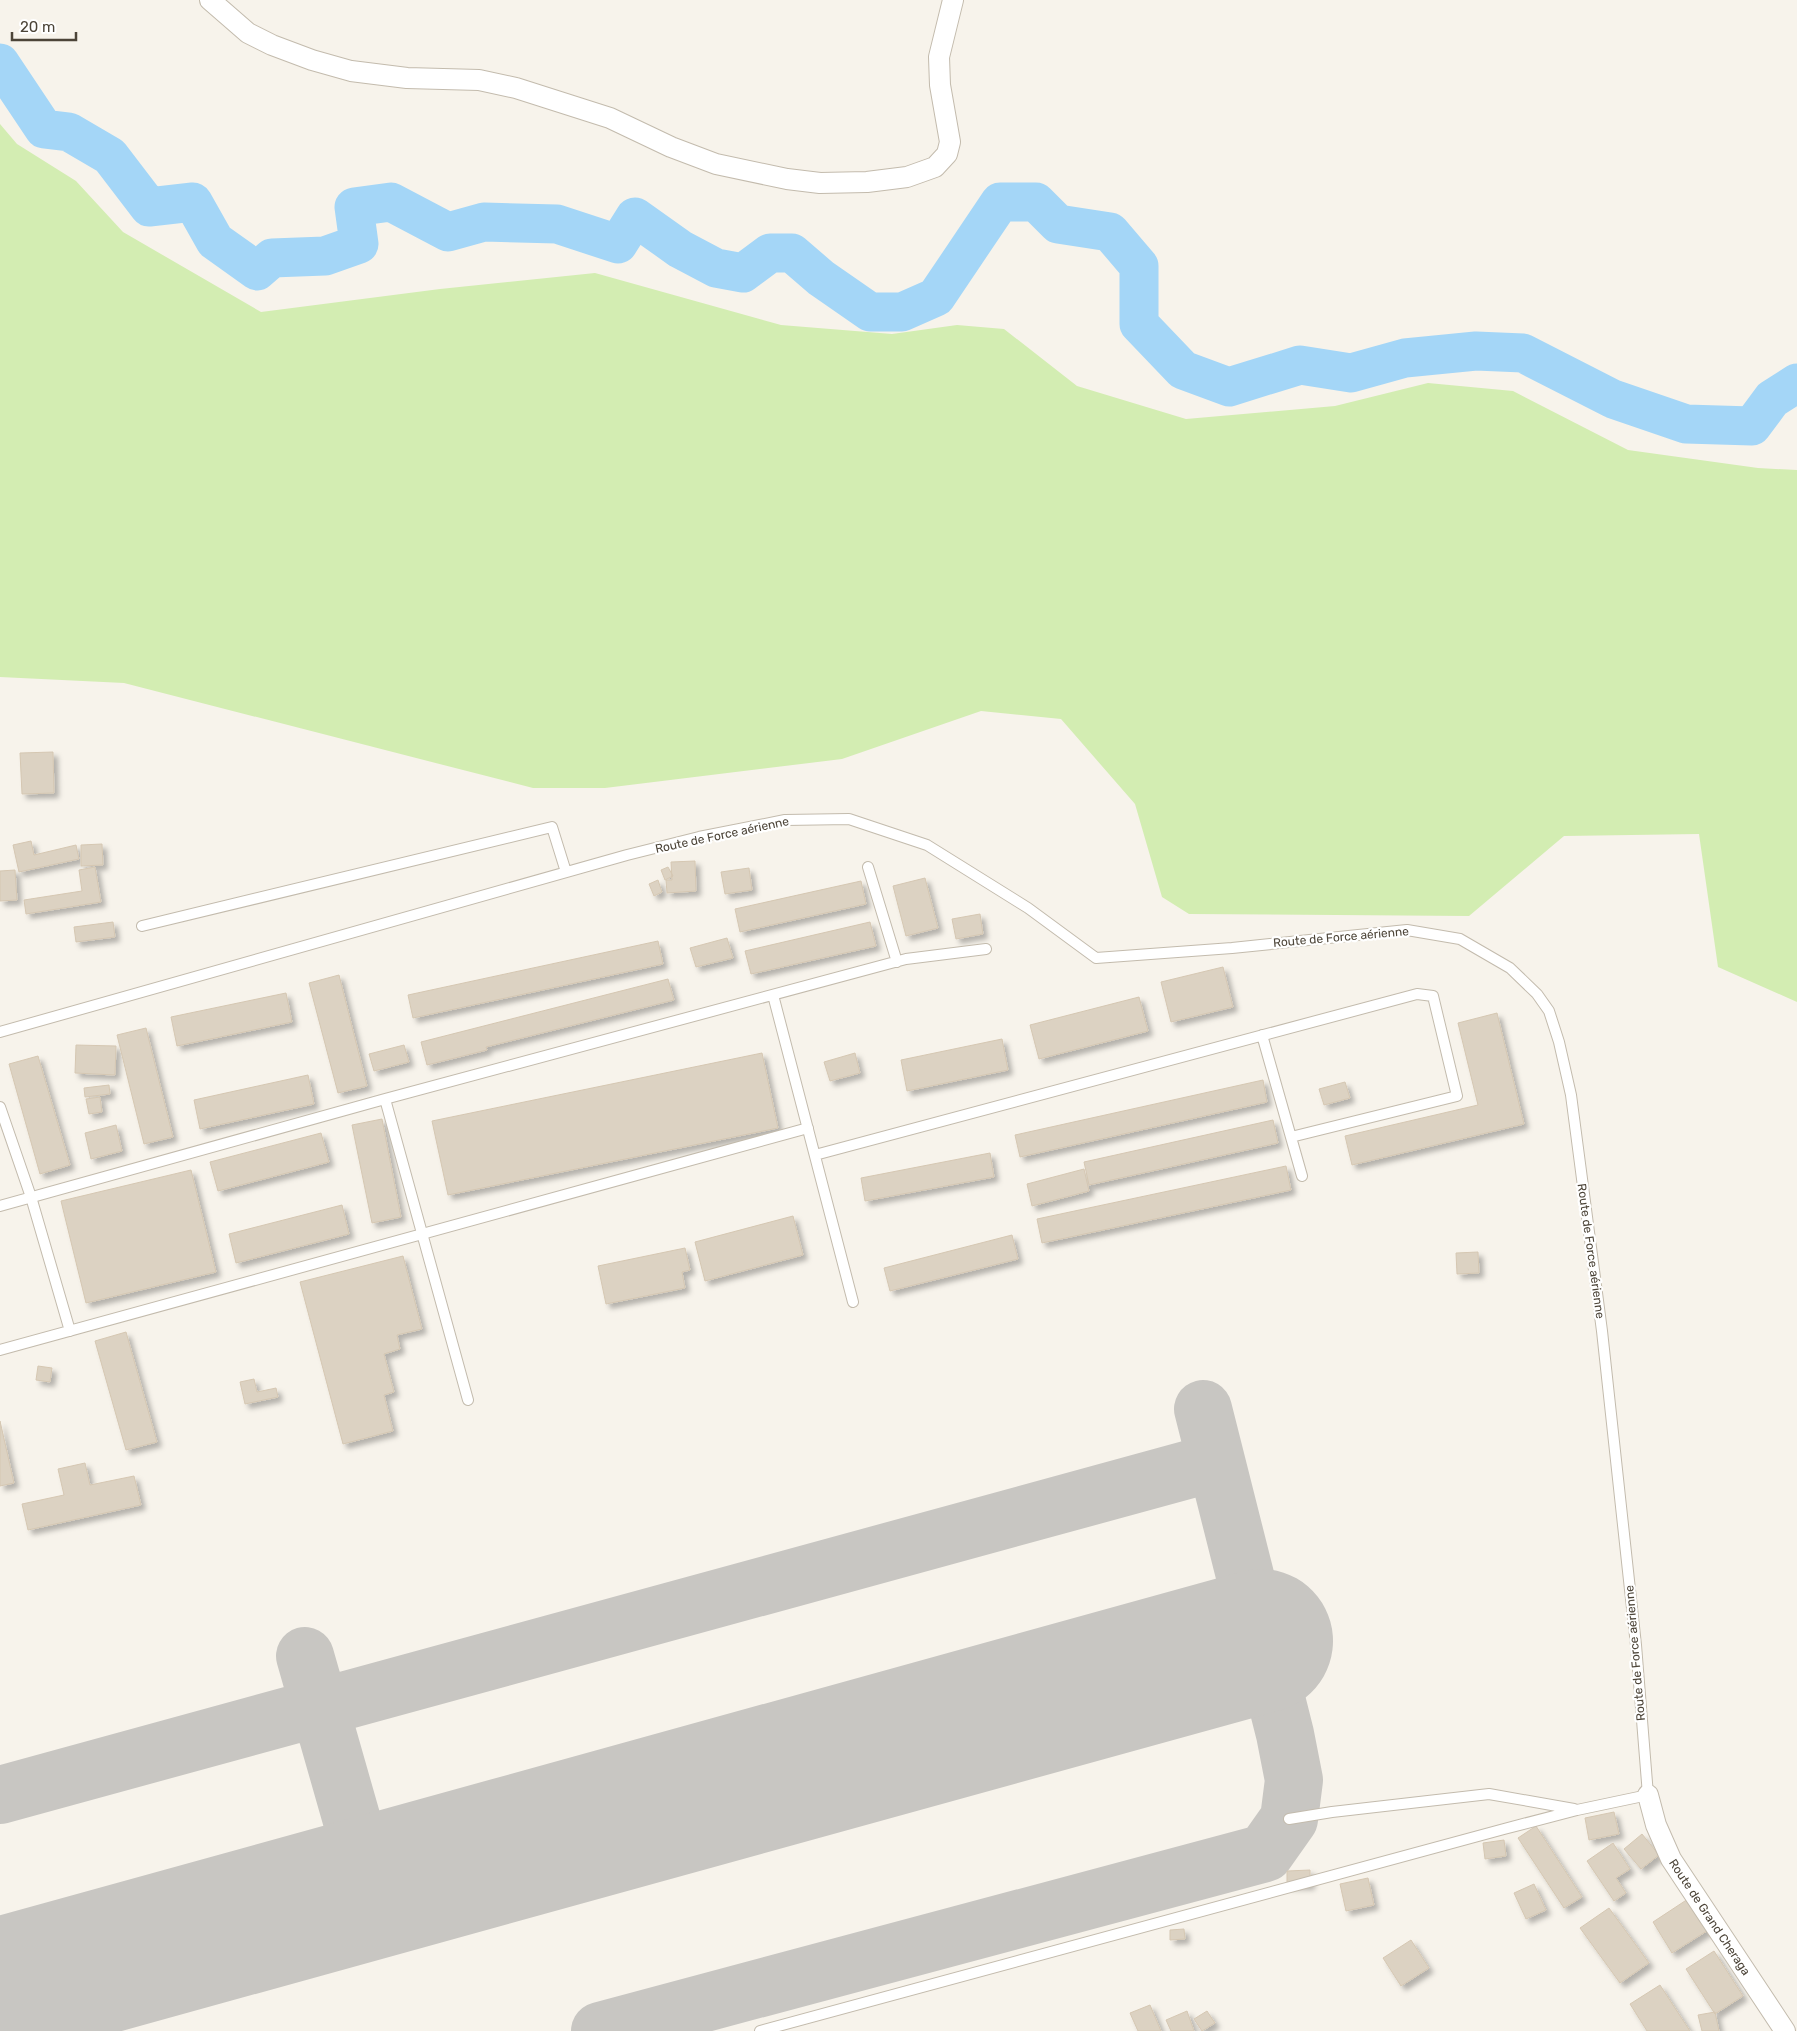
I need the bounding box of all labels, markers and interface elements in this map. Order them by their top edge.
scale bar [12,10,76,42]
text: 20 m [20,18,55,36]
street label: Route de Force aérienne [654,814,790,856]
street label: Route de Force aérienne [1272,924,1410,950]
street label: Route de Force aérienne [1575,1183,1607,1320]
street label: Route de Force aérienne [1622,1584,1648,1722]
street label: Route de Grand Cheraga [1666,1856,1753,1978]

